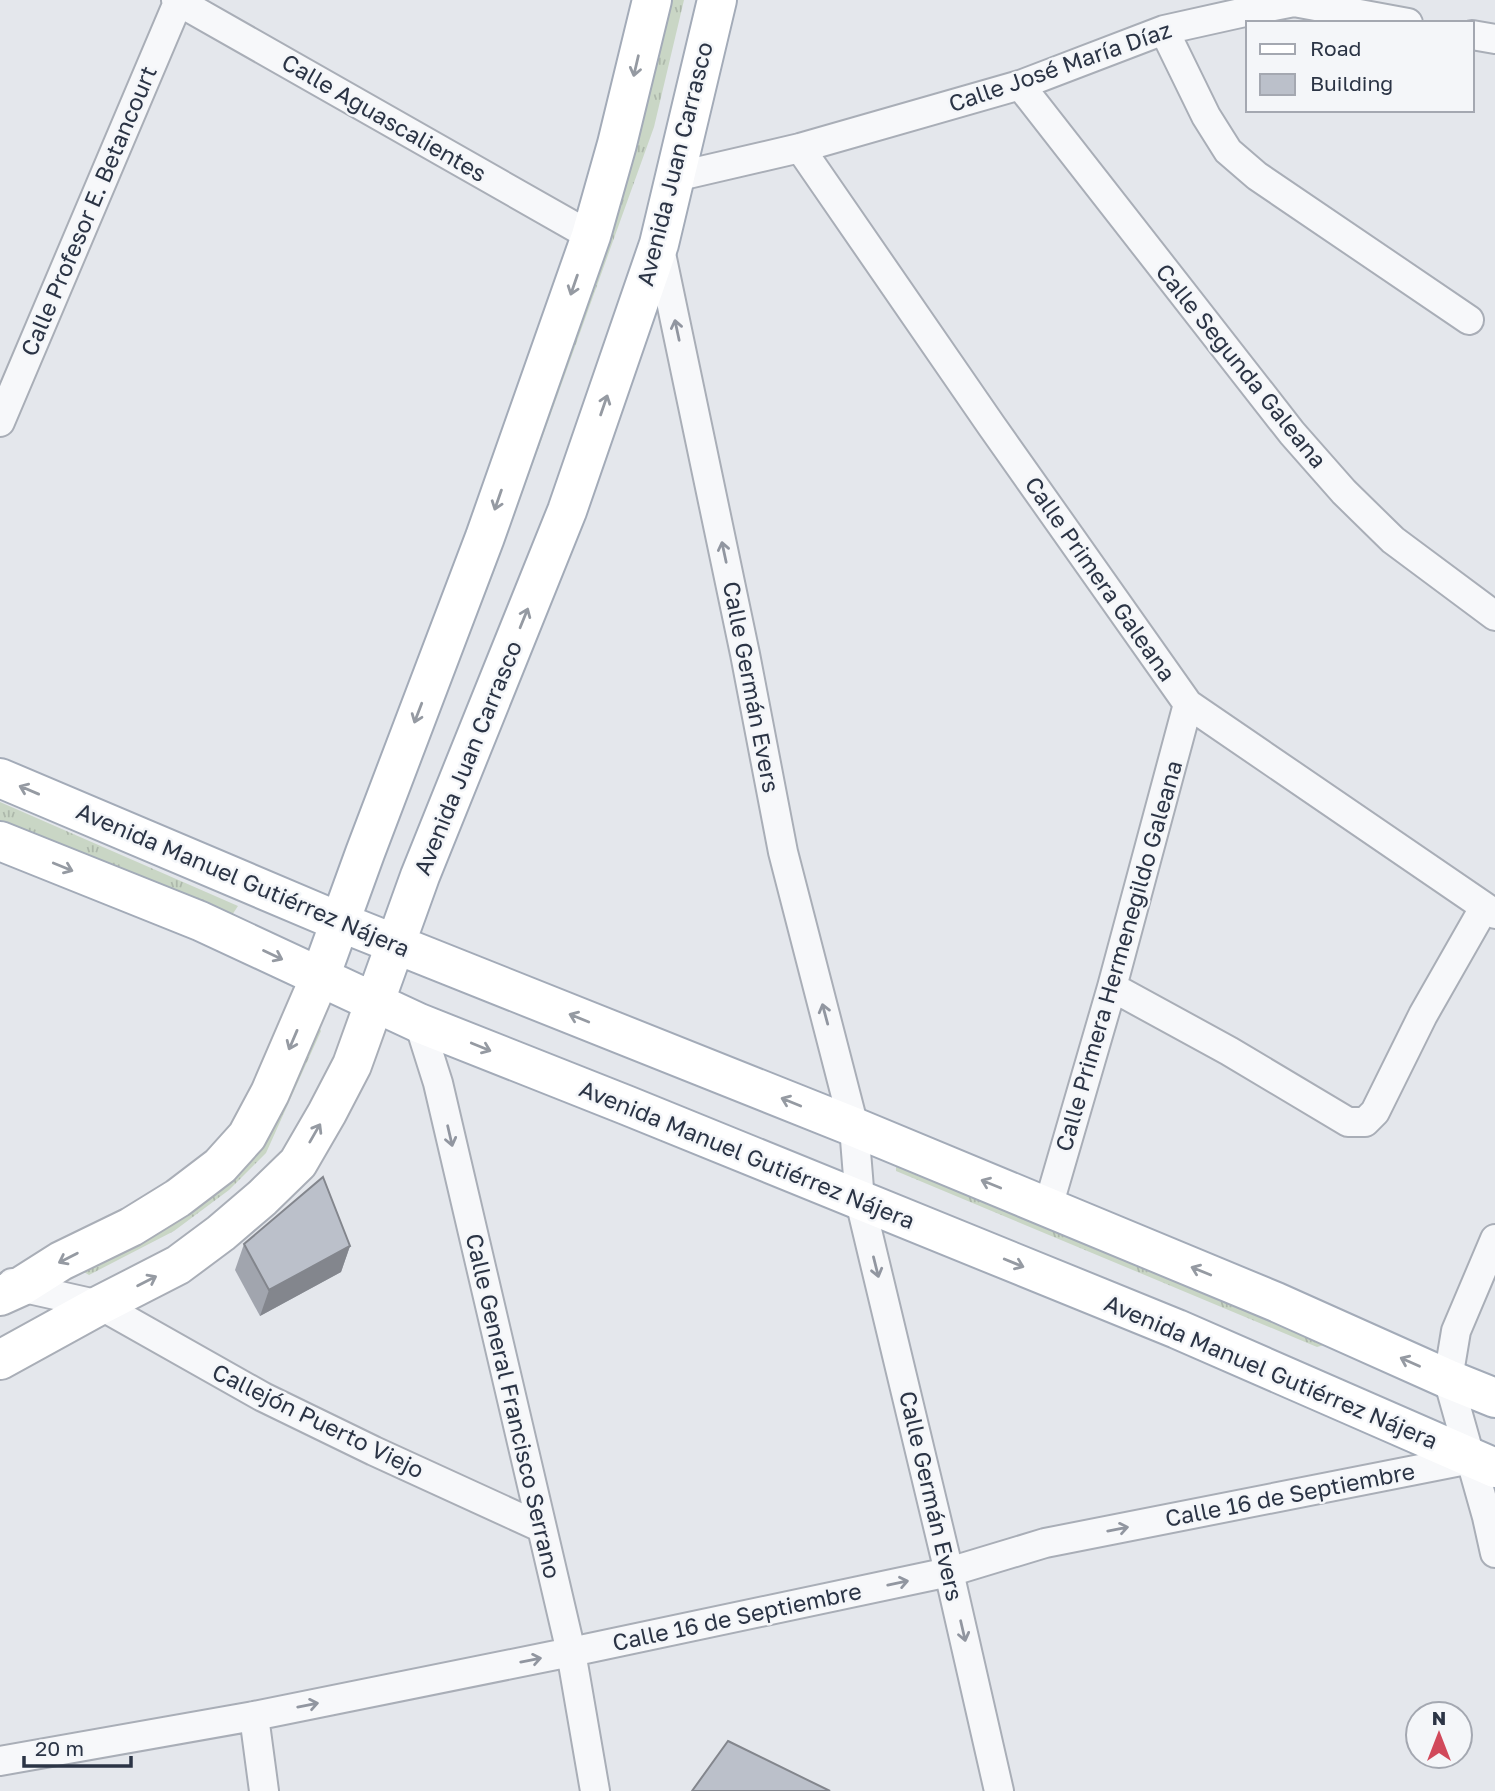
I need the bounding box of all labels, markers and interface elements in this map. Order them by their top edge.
street label: Calle José María Díaz [945,15,1175,117]
legend [1246,21,1474,112]
text: Road [1310,35,1361,61]
street label: Avenida Juan Carrasco [630,39,718,289]
street label: Calle Aguascalientes [277,47,492,187]
one-way arrow [628,54,642,77]
street label: Calle Profesor E. Betancourt [14,61,162,360]
text: Building [1310,70,1393,96]
street label: Calle Segunda Galeana [1151,257,1333,473]
one-way arrow [567,274,579,296]
one-way arrow [670,319,684,342]
one-way arrow [598,394,611,416]
street label: Calle Primera Galeana [1020,471,1182,686]
one-way arrow [491,488,504,510]
one-way arrow [716,541,730,564]
street label: Calle Germán Evers [718,579,786,795]
one-way arrow [518,608,531,629]
street label: Avenida Juan Carrasco [407,636,527,879]
one-way arrow [411,701,424,723]
street label: Calle Primera Hermenegildo Galeana [1049,757,1187,1154]
one-way arrow [19,783,41,796]
street label: Avenida Manuel Gutiérrez Nájera [73,796,414,962]
one-way arrow [52,861,74,874]
one-way arrow [262,949,283,962]
one-way arrow [817,1003,830,1025]
one-way arrow [569,1010,591,1023]
one-way arrow [286,1028,299,1050]
one-way arrow [469,1042,491,1055]
street label: Avenida Manuel Gutiérrez Nájera [576,1074,919,1234]
one-way arrow [780,1094,802,1107]
one-way arrow [308,1124,322,1144]
one-way arrow [444,1124,458,1147]
one-way arrow [981,1176,1002,1189]
street label: Calle General Francisco Serrano [461,1230,567,1581]
one-way arrow [58,1251,79,1265]
one-way arrow [870,1255,883,1278]
one-way arrow [1003,1257,1024,1270]
one-way arrow [1191,1263,1213,1276]
one-way arrow [136,1274,157,1288]
street label: Avenida Manuel Gutiérrez Nájera [1101,1288,1442,1454]
one-way arrow [1400,1355,1421,1368]
street label: Callejón Puerto Viejo [208,1357,429,1483]
street label: Calle Germán Evers [894,1388,970,1604]
street label: Calle 16 de Septiembre [1163,1456,1417,1532]
one-way arrow [1106,1521,1129,1535]
street label: Calle 16 de Septiembre [610,1576,864,1656]
one-way arrow [886,1576,909,1590]
one-way arrow [957,1620,970,1642]
one-way arrow [519,1653,542,1667]
one-way arrow [296,1698,319,1711]
north arrow [1404,1700,1474,1770]
text: N [1432,1706,1446,1729]
scale bar [24,1724,131,1768]
text: 20 m [35,1735,84,1761]

